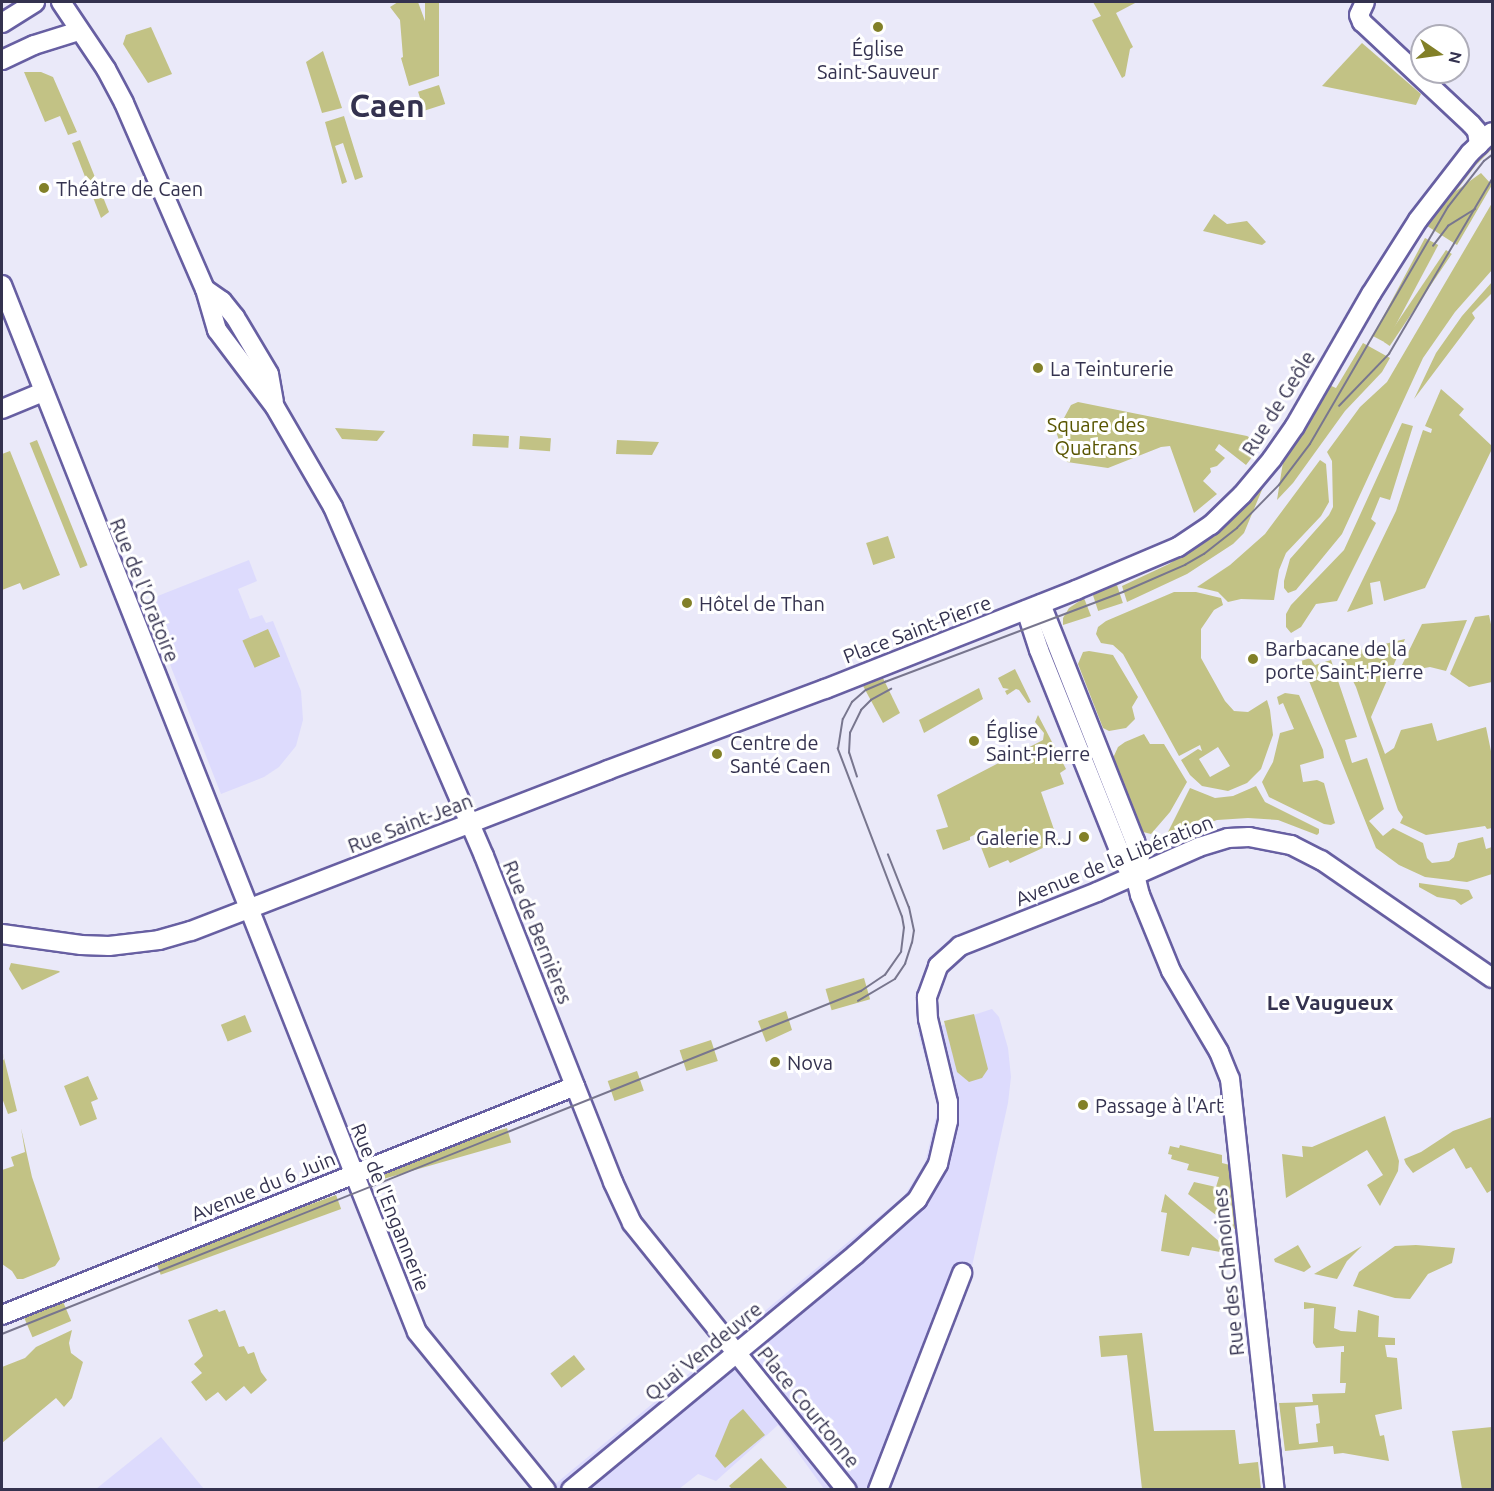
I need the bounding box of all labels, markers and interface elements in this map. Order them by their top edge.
marker: Église Saint-Sauveur [871,20,885,34]
north arrow [1410,24,1470,84]
place label: Église Saint-Sauveur [817,36,939,83]
text: N [1445,50,1466,65]
district label: Caen [349,86,425,124]
place label: Théâtre de Caen [56,176,203,200]
marker: Théâtre de Caen [37,181,51,195]
street label: Rue de Geôle [1236,346,1320,460]
place label: La Teinturerie [1050,356,1174,380]
marker: La Teinturerie [1031,361,1045,375]
park label: Square des Quatrans [1047,412,1145,459]
street label: Rue de l'Oratoire [105,515,185,665]
street label: Place Saint-Pierre [840,590,994,668]
place label: Hôtel de Than [699,591,825,615]
marker: Hôtel de Than [680,596,694,610]
place label: Barbacane de la porte Saint-Pierre [1265,636,1424,683]
marker: Barbacane de la porte Saint-Pierre [1246,652,1260,666]
place label: Église Saint-Pierre [986,718,1090,765]
place label: Centre de Santé Caen [730,730,831,777]
marker: Église Saint-Pierre [967,734,981,748]
marker: Centre de Santé Caen [708,745,726,763]
street label: Rue Saint-Jean [344,788,476,858]
street label: Avenue de la Libération [1012,809,1216,911]
place label: Galerie R.J [976,825,1072,849]
marker: Galerie R.J [1077,830,1091,844]
street label: Rue de Bernières [498,857,578,1007]
district label: Le Vaugueux [1267,989,1393,1015]
place label: Nova [787,1050,833,1074]
marker: Nova [768,1055,782,1069]
place label: Passage à l'Art [1095,1093,1224,1117]
marker: Passage à l'Art [1076,1098,1090,1112]
street label: Rue de l'Engannerie [346,1120,436,1294]
street label: Avenue du 6 Juin [188,1146,338,1226]
street label: Rue des Chanoines [1207,1187,1249,1357]
street label: Quai Vendeuvre [640,1296,766,1406]
street label: Place Courtonne [753,1342,865,1472]

